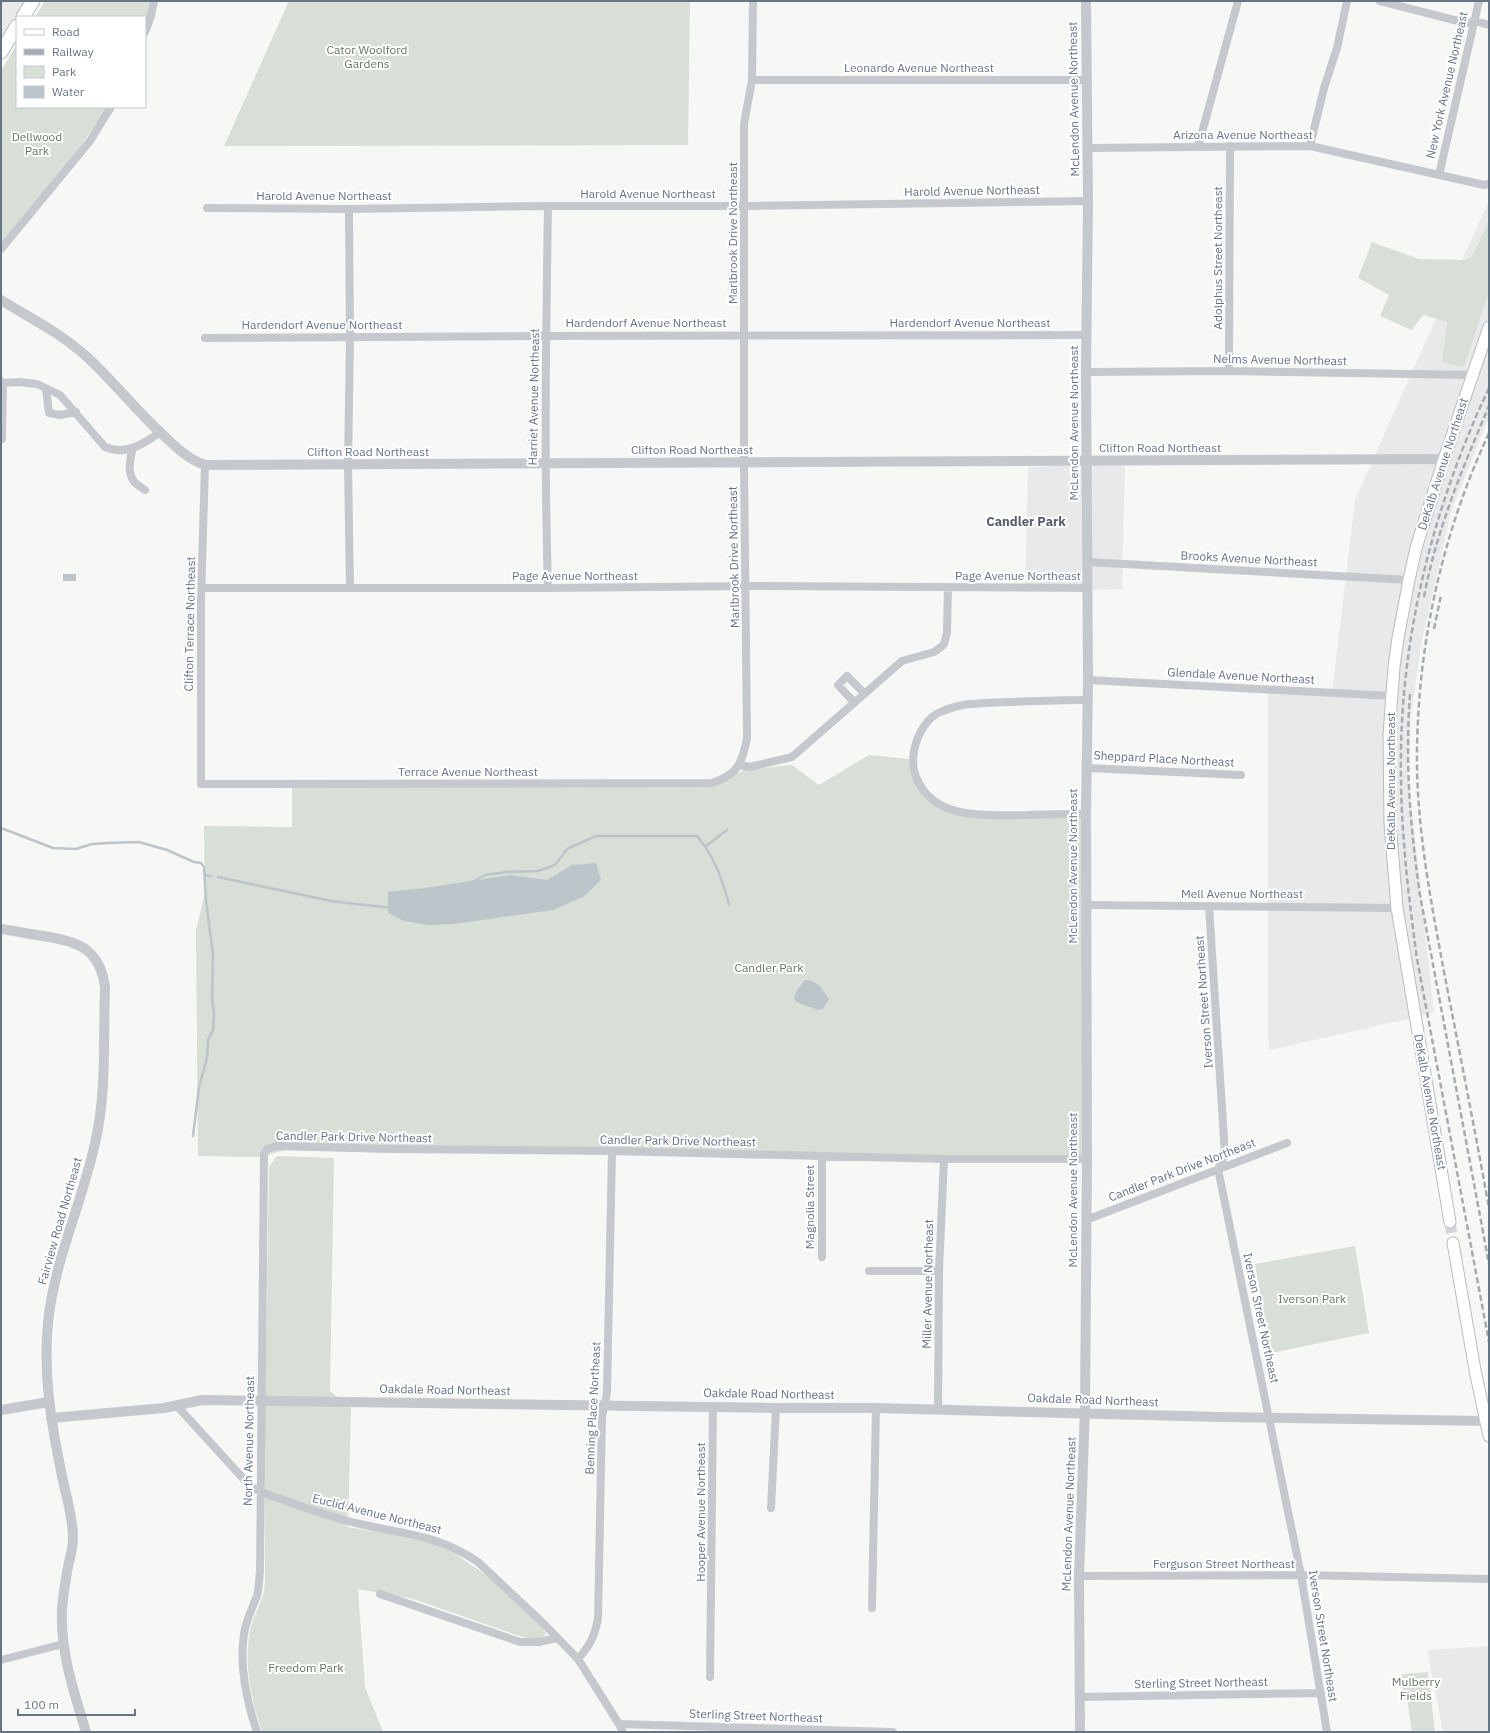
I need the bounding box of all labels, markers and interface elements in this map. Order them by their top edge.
street label: New York Avenue Northeast [1422,10,1471,160]
legend [16,16,146,108]
street label: McLendon Avenue Northeast [1065,21,1082,177]
text: Road [52,24,80,39]
park label: Cator Woolford Gardens [326,42,408,71]
text: Railway [52,44,94,59]
street label: Leonardo Avenue Northeast [844,60,994,75]
text: Park [52,64,77,79]
text: Water [52,84,85,99]
street label: Arizona Avenue Northeast [1173,127,1313,142]
park label: Dellwood Park [12,129,62,158]
street label: Marlbrook Drive Northeast [725,162,740,304]
street label: Harold Avenue Northeast [904,182,1040,199]
street label: Harold Avenue Northeast [580,186,716,201]
street label: Adolphus Street Northeast [1210,186,1225,330]
street label: Harold Avenue Northeast [256,188,392,203]
street label: Hardendorf Avenue Northeast [566,315,727,330]
street label: Hardendorf Avenue Northeast [890,315,1051,330]
street label: Hardendorf Avenue Northeast [242,317,403,332]
street label: Harriet Avenue Northeast [525,328,542,466]
street label: McLendon Avenue Northeast [1066,346,1081,500]
street label: Nelms Avenue Northeast [1213,351,1347,368]
street label: DeKalb Avenue Northeast [1414,396,1471,532]
street label: Clifton Road Northeast [1099,440,1221,455]
street label: Clifton Road Northeast [631,442,753,457]
street label: Clifton Road Northeast [307,444,429,459]
street label: Marlbrook Drive Northeast [725,486,742,628]
district label: Candler Park [986,513,1066,530]
street label: Brooks Avenue Northeast [1180,547,1318,570]
street label: Clifton Terrace Northeast [181,556,198,692]
street label: Page Avenue Northeast [512,568,638,583]
street label: Page Avenue Northeast [955,568,1081,583]
street label: Glendale Avenue Northeast [1167,664,1315,687]
street label: DeKalb Avenue Northeast [1383,712,1398,850]
street label: Sheppard Place Northeast [1093,747,1235,770]
street label: Terrace Avenue Northeast [398,764,538,779]
street label: McLendon Avenue Northeast [1065,789,1080,943]
street label: Mell Avenue Northeast [1181,886,1303,901]
street label: Iverson Street Northeast [1191,935,1216,1069]
park label: Candler Park [734,960,804,975]
street label: DeKalb Avenue Northeast [1411,1033,1450,1171]
street label: McLendon Avenue Northeast [1065,1113,1080,1267]
street label: Candler Park Drive Northeast [276,1128,432,1145]
street label: Candler Park Drive Northeast [600,1132,756,1149]
street label: Candler Park Drive Northeast [1106,1135,1257,1205]
street label: Fairview Road Northeast [34,1155,85,1286]
street label: Magnolia Street [802,1165,817,1249]
street label: Miller Avenue Northeast [919,1219,936,1349]
street label: Iverson Street Northeast [1240,1251,1283,1385]
park label: Iverson Park [1278,1291,1347,1306]
street label: Benning Place Northeast [582,1341,603,1475]
street label: North Avenue Northeast [240,1376,257,1506]
street label: Oakdale Road Northeast [379,1381,511,1398]
street label: Oakdale Road Northeast [703,1385,835,1402]
street label: Oakdale Road Northeast [1027,1390,1159,1409]
street label: McLendon Avenue Northeast [1058,1436,1079,1592]
street label: Hooper Avenue Northeast [693,1442,708,1582]
street label: Euclid Avenue Northeast [311,1490,443,1537]
street label: Ferguson Street Northeast [1153,1556,1295,1571]
street label: Iverson Street Northeast [1306,1569,1341,1703]
park label: Freedom Park [268,1660,344,1675]
street label: Sterling Street Northeast [1134,1674,1268,1691]
park label: Mulberry Fields [1392,1674,1440,1703]
scale bar [18,1691,135,1717]
text: 100 m [24,1697,59,1712]
street label: Sterling Street Northeast [689,1706,823,1725]

